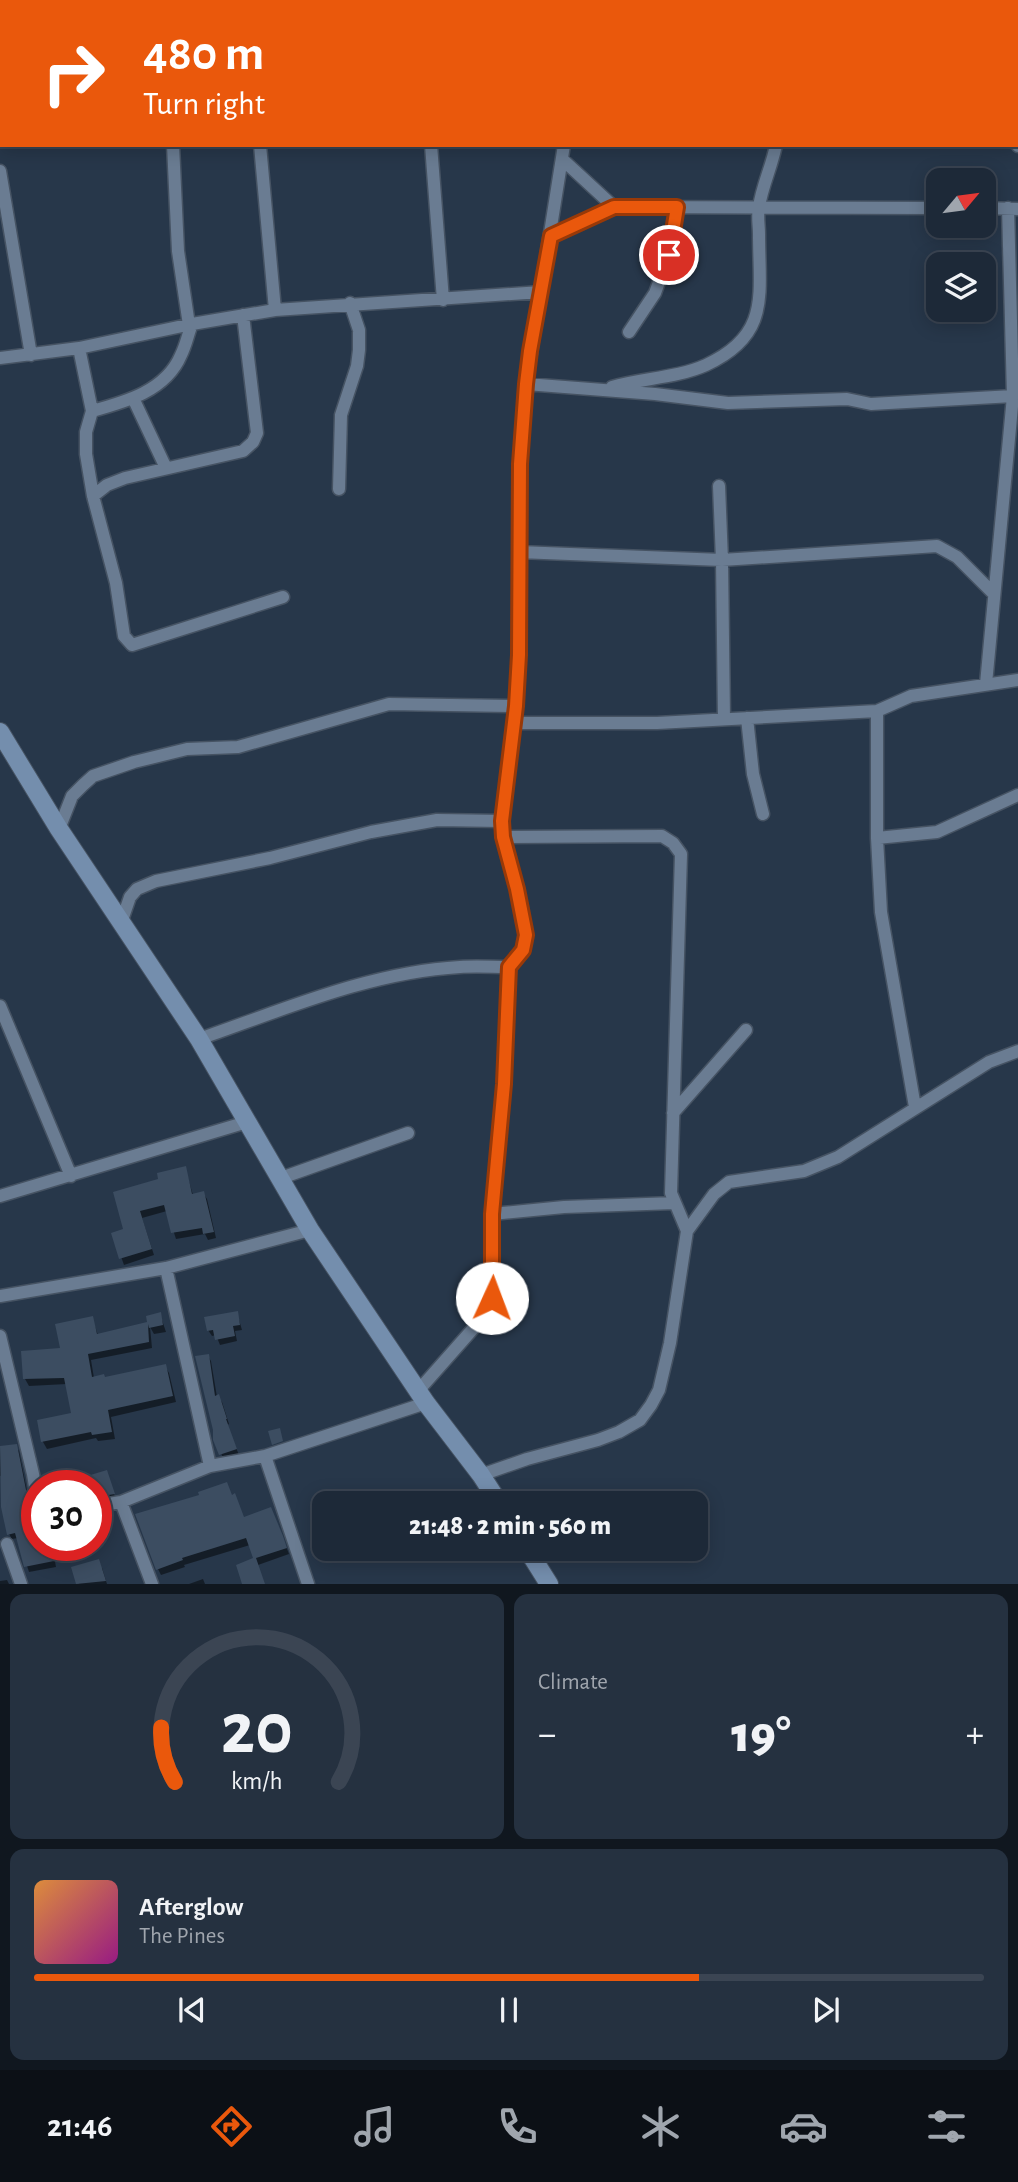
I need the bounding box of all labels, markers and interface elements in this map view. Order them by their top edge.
icon: right [28,28,119,119]
text: 480 m [143,30,264,79]
text: Turn right [143,88,265,120]
north arrow [926,168,996,238]
map controls [926,168,996,322]
pin [639,225,699,285]
icon: arrive [650,236,688,274]
button: layers [926,252,996,322]
position arrow [455,1261,529,1335]
speed limit sign: 30 [21,1470,112,1561]
text: 21:48 · 2 min · 560 m [409,1513,611,1539]
text: Climate [538,1671,608,1694]
text: 20 [221,1695,293,1768]
text: 19° [731,1709,791,1761]
text: − [538,1716,556,1754]
text: + [966,1716,984,1754]
text: km/h [231,1769,283,1794]
text: Afterglow [139,1894,243,1920]
text: The Pines [139,1925,225,1948]
icon: previous [173,1991,211,2029]
icon: pause [490,1991,528,2029]
icon: next [807,1991,845,2029]
icon: directions [207,2102,256,2151]
icon: music [350,2102,399,2151]
icon: phone [493,2102,542,2151]
icon: climate [636,2102,685,2151]
icon: car [779,2102,828,2151]
icon: filters [922,2102,971,2151]
text: 21:46 [47,2110,113,2142]

